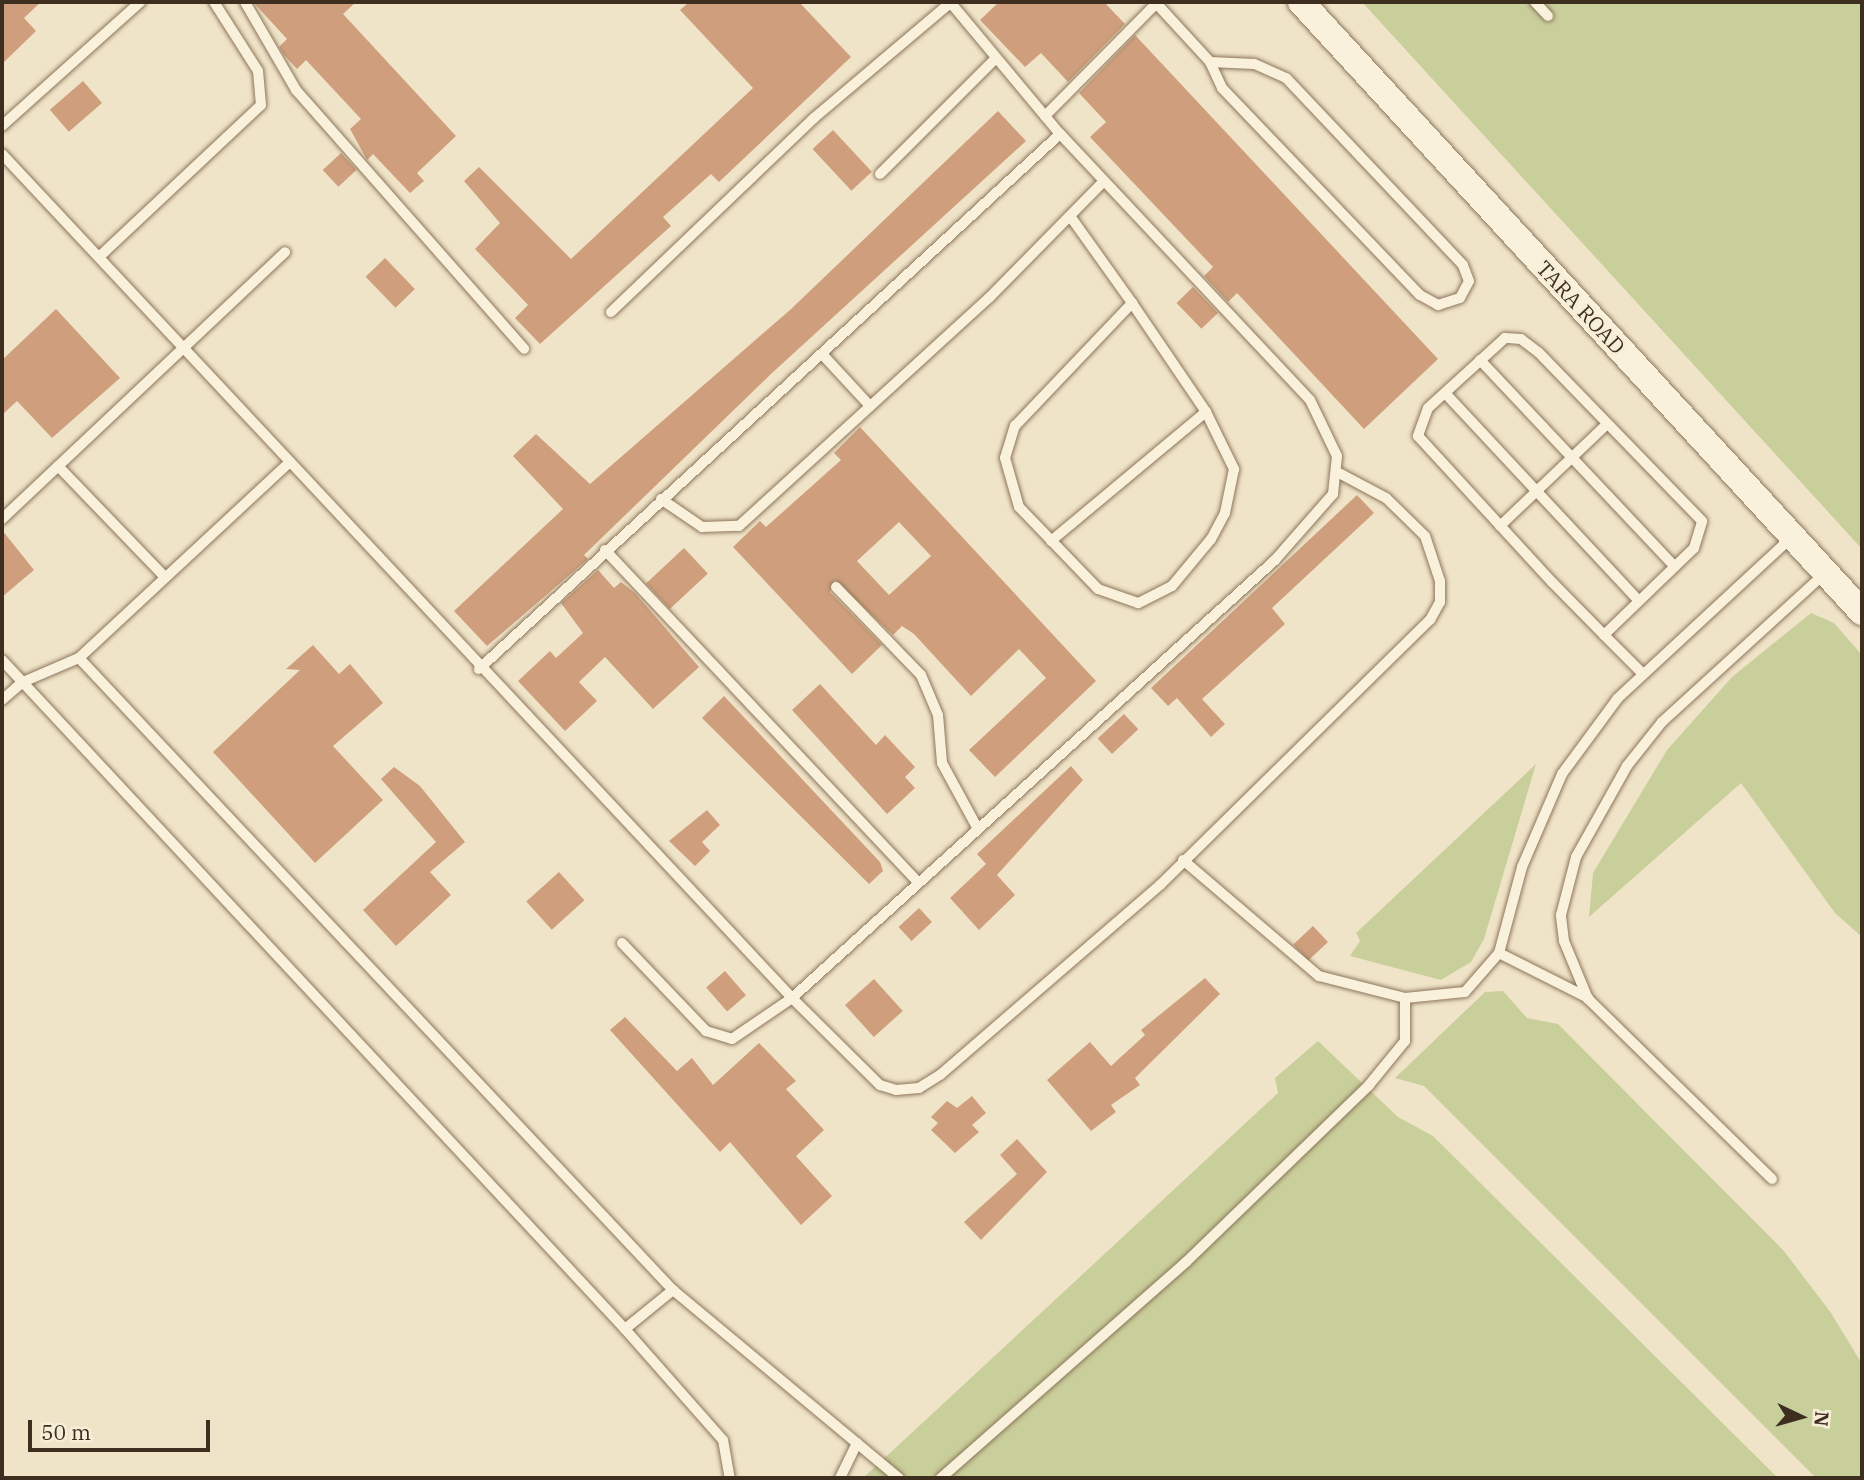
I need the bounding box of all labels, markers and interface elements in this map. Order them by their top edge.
street label: TARA ROAD [1531,255,1631,359]
north arrow [1766,1382,1836,1452]
scale bar [32,1406,214,1450]
text: N [1809,1410,1835,1427]
text: 50 m [41,1418,91,1446]

